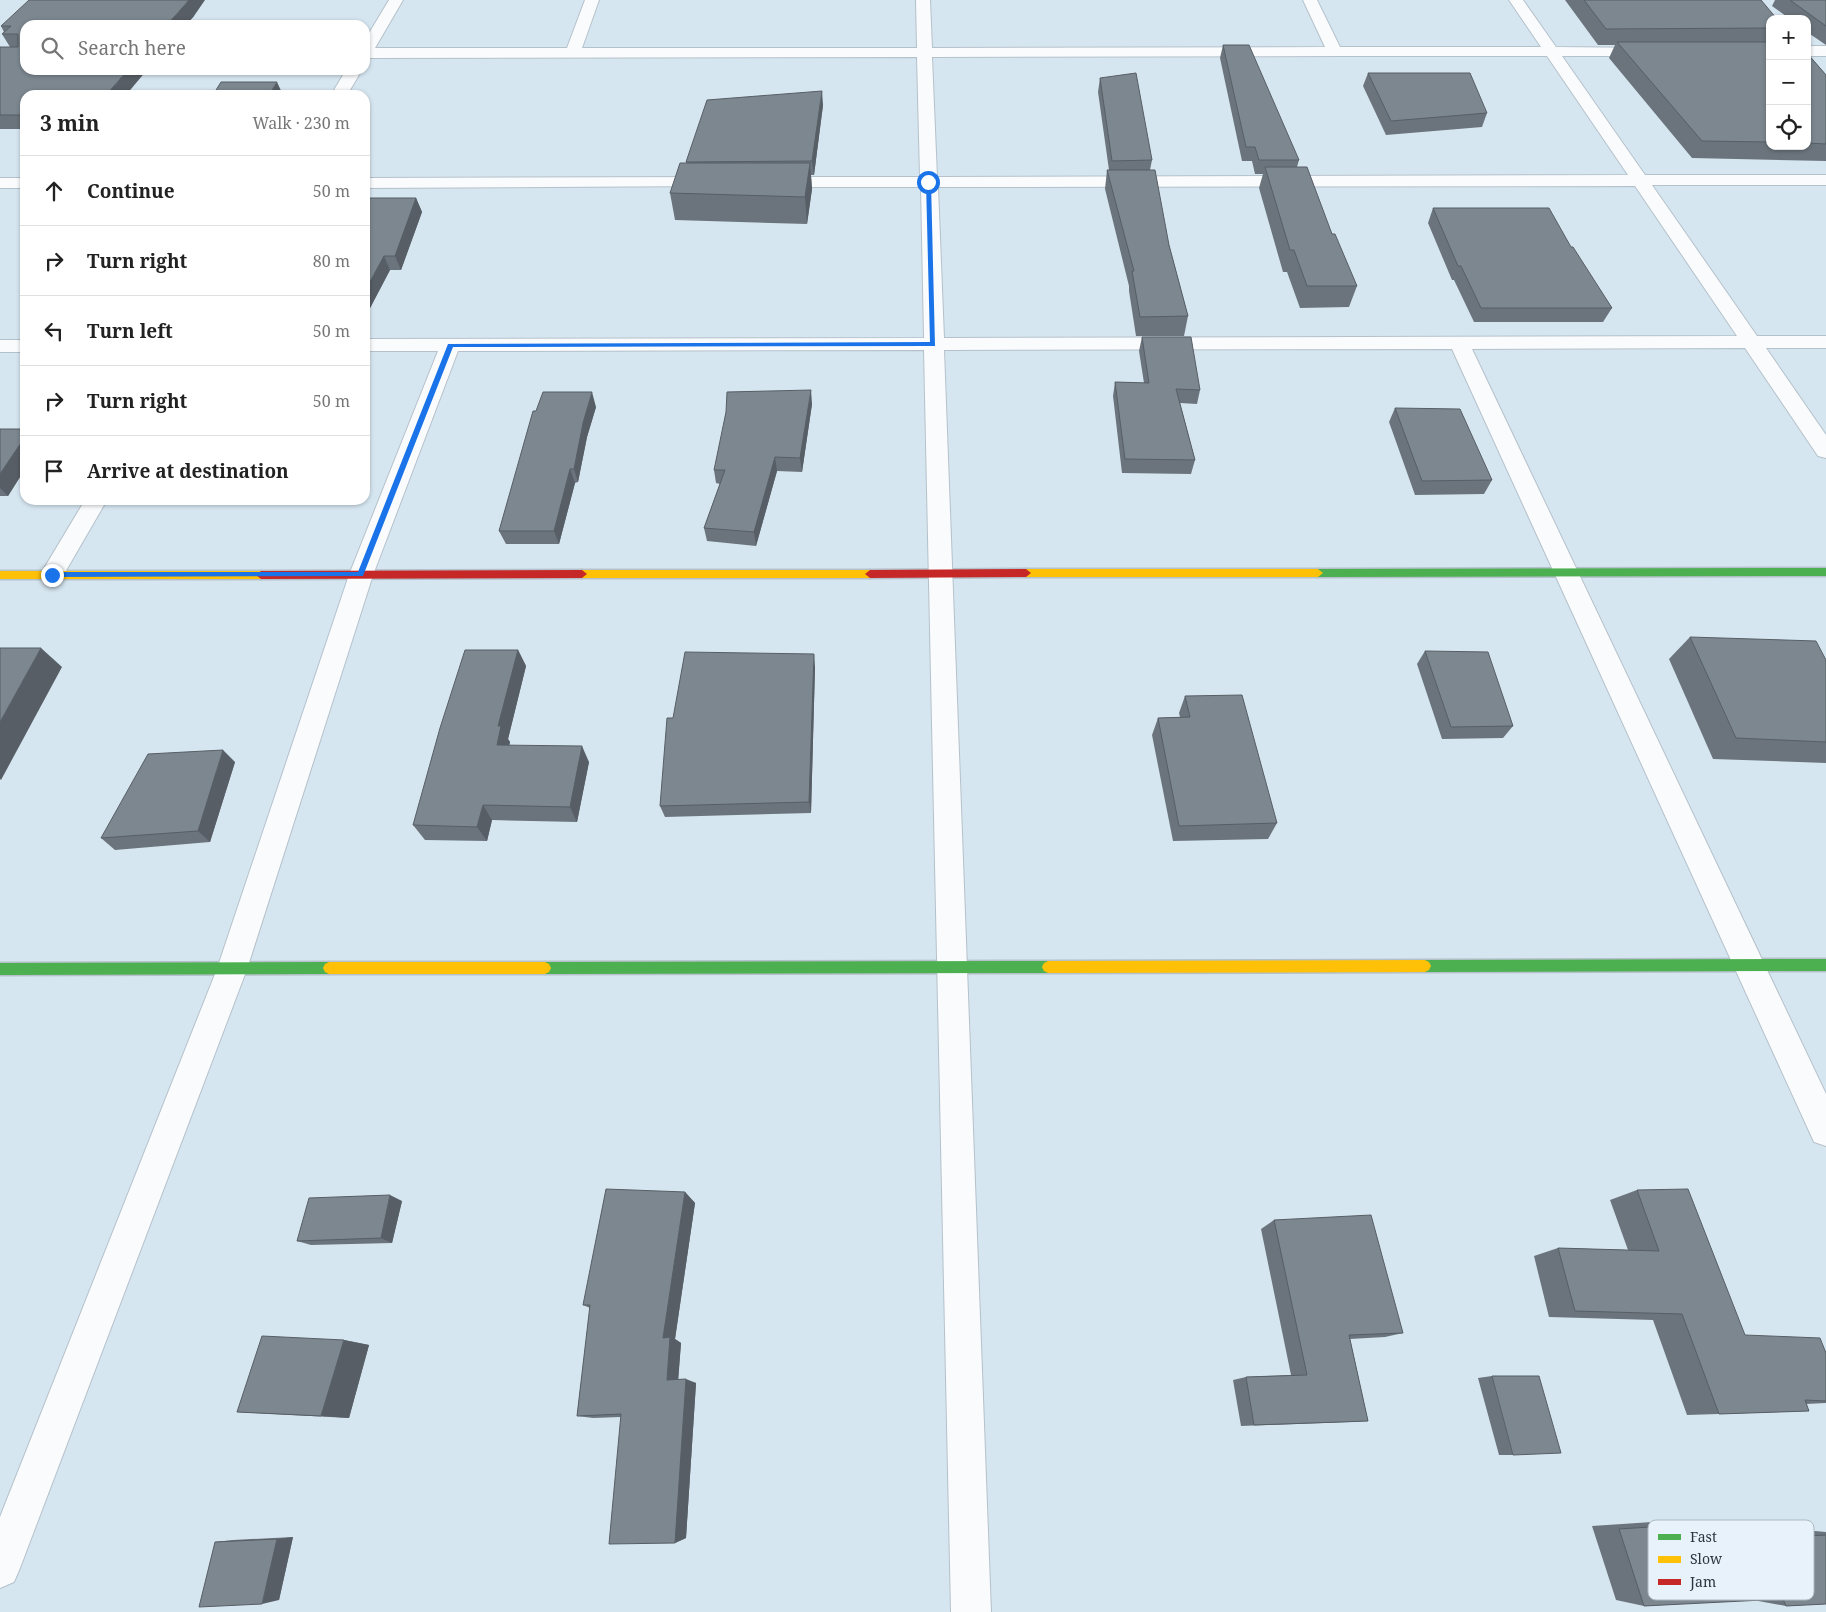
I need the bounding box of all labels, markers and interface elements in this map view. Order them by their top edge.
map controls [1766,15,1811,150]
button: + [1766,15,1811,60]
search box [20,20,370,75]
icon: search [38,34,66,62]
text: Search here [78,35,186,61]
button: − [1766,60,1811,105]
button: locate [1766,105,1811,150]
text: 3 min [40,109,99,137]
text: Walk · 230 m [253,112,350,134]
route start [917,171,940,194]
icon: ahead [40,177,68,205]
text: Continue [87,178,175,204]
text: 50 m [313,180,350,202]
icon: right [40,247,68,275]
text: Turn right [87,248,187,274]
text: 80 m [313,250,350,272]
icon: left [40,317,68,345]
text: Turn left [87,318,173,344]
text: 50 m [313,320,350,342]
icon: right [40,387,68,415]
text: Turn right [87,388,187,414]
text: 50 m [313,390,350,412]
icon: arrive [40,457,68,485]
text: Arrive at destination [87,458,289,484]
route end [41,564,64,587]
legend [1648,1520,1814,1600]
text: Fast [1690,1527,1717,1546]
text: Slow [1690,1549,1723,1568]
text: Jam [1689,1572,1716,1591]

